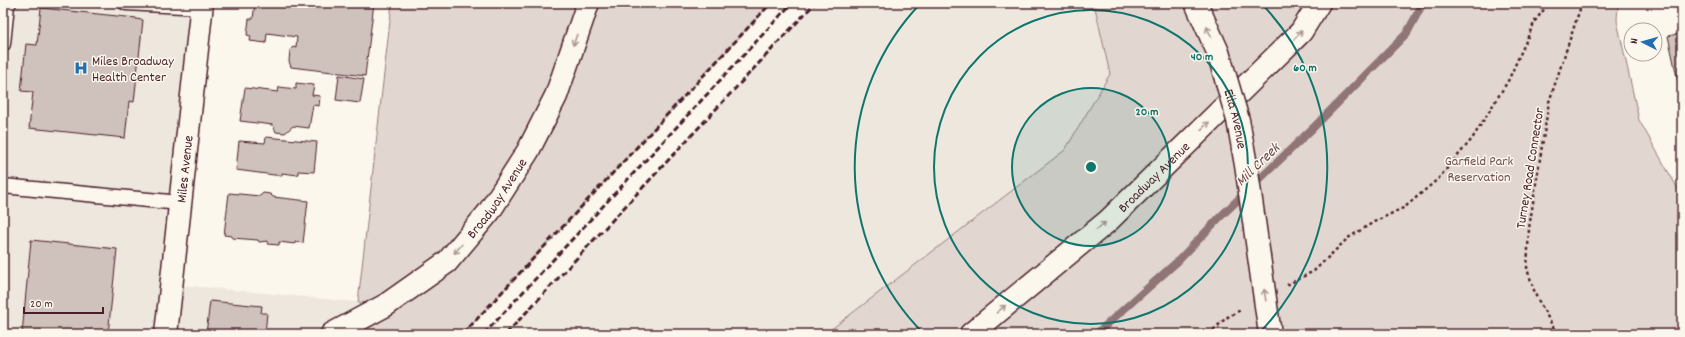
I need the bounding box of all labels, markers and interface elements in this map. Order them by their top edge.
north arrow [1623,22,1663,62]
one-way arrow [1205,27,1212,39]
one-way arrow [1293,30,1302,40]
one-way arrow [571,34,579,46]
text: N [1627,37,1643,45]
text: 40 m [1191,49,1213,66]
place label: Miles Broadway Health Center [92,52,174,88]
hospital icon: Miles Broadway Health Center [73,60,89,76]
text: 60 m [1293,60,1317,77]
street label: Ella Avenue [1217,87,1251,151]
text: 20 m [1136,104,1158,121]
street label: Turney Road Connector [1512,106,1551,230]
one-way arrow [1200,121,1210,131]
street label: Miles Avenue [172,134,200,204]
water label: Mill Creek [1231,137,1287,192]
street label: Broadway Avenue [1114,138,1195,218]
park label: Garfield Park Reservation [1445,152,1513,188]
street label: Broadway Avenue [463,155,533,244]
centre of rings [1084,160,1098,174]
one-way arrow [1096,221,1107,230]
one-way arrow [453,244,462,255]
scale bar [24,289,103,315]
one-way arrow [1261,289,1269,302]
text: 20 m [30,296,53,313]
one-way arrow [996,305,1007,314]

